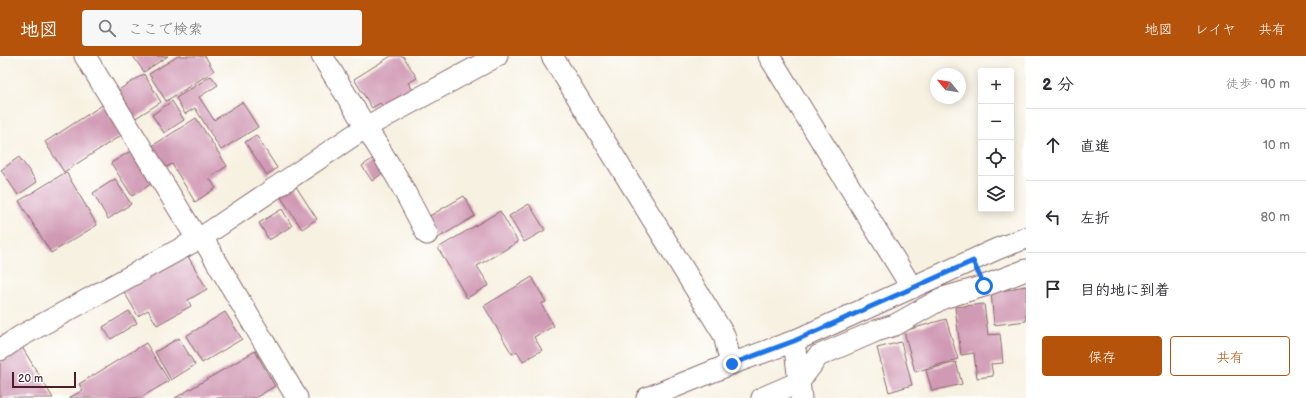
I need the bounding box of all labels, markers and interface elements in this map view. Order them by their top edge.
search box [82,10,362,46]
icon: search [96,17,118,39]
text: 地図 [20,19,58,42]
text: ここで検索 [128,20,203,39]
text: 地図 [1145,21,1173,38]
text: レイヤ [1195,21,1236,38]
text: 共有 [1258,21,1286,38]
north arrow [930,68,966,104]
map controls [978,68,1014,212]
button: + [978,68,1014,104]
text: 2 分 [1042,75,1074,95]
text: 徒歩 · 90 m [1226,76,1290,92]
button: − [978,104,1014,140]
icon: ahead [1042,134,1064,156]
text: 直進 [1080,137,1110,156]
text: 10 m [1263,137,1290,153]
button: locate [978,140,1014,176]
button: layers [978,176,1014,212]
icon: left [1042,206,1064,228]
text: 左折 [1080,209,1110,228]
text: 80 m [1261,209,1290,225]
route start [975,277,993,295]
icon: arrive [1042,278,1064,300]
text: 目的地に到着 [1080,281,1170,300]
button: 保存 [1042,336,1162,376]
button: 共有 [1170,336,1290,376]
route end [723,355,741,373]
scale bar [12,370,76,389]
text: 20 m [18,372,43,385]

